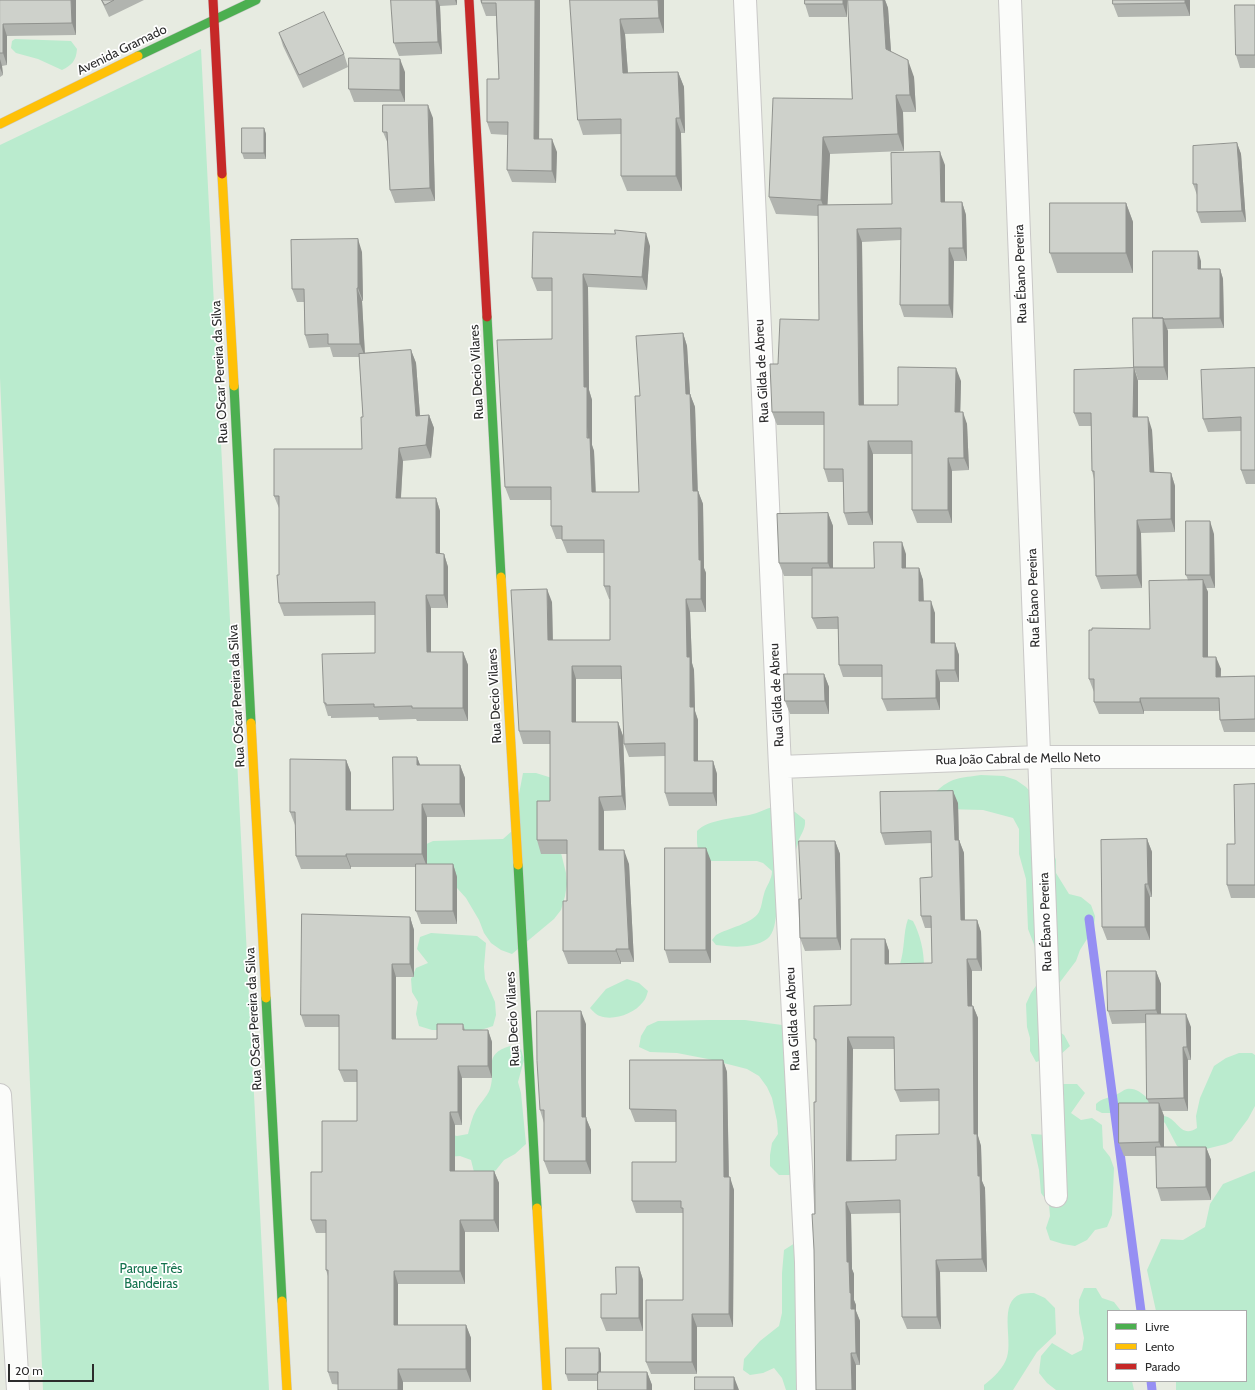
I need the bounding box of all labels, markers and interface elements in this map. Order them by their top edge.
street label: Avenida Gramado [75,22,169,78]
street label: Rua Ébano Pereira [1011,224,1031,324]
street label: Rua OScar Pereira da Silva [208,300,232,444]
street label: Rua Gilda de Abreu [751,319,773,423]
street label: Rua Decio Vilares [467,324,487,420]
street label: Rua Ébano Pereira [1024,548,1044,648]
street label: Rua OScar Pereira da Silva [225,624,249,768]
street label: Rua Gilda de Abreu [766,643,788,747]
street label: Rua Decio Vilares [485,648,505,744]
street label: Rua João Cabral de Mello Neto [935,750,1101,768]
street label: Rua Ébano Pereira [1036,872,1056,972]
street label: Rua OScar Pereira da Silva [242,947,266,1091]
street label: Rua Gilda de Abreu [782,967,804,1071]
street label: Rua Decio Vilares [503,971,523,1067]
park label: Parque Três Bandeiras [120,1261,182,1292]
legend [1107,1310,1247,1382]
text: Livre [1145,1319,1169,1334]
text: Lento [1145,1339,1174,1354]
scale bar [10,1356,96,1382]
text: Parado [1145,1359,1180,1374]
text: 20 m [15,1363,43,1378]

